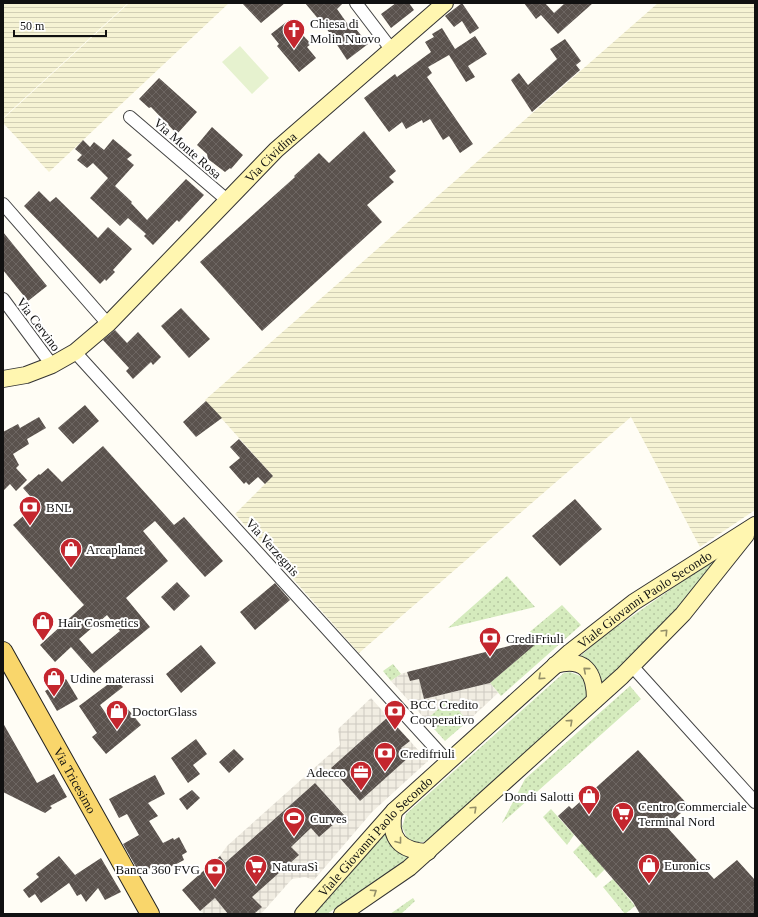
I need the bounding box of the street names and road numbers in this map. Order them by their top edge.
street label: Via Monte Rosa [151,115,225,182]
street label: Via Cividina [242,129,300,186]
street label: Via Cervino [14,295,64,354]
street label: Via Verzegnis [243,515,302,579]
street label: Viale Giovanni Paolo Secondo [575,548,714,651]
street label: Via Tricesimo [50,745,99,816]
street label: Viale Giovanni Paolo Secondo [315,773,435,900]

